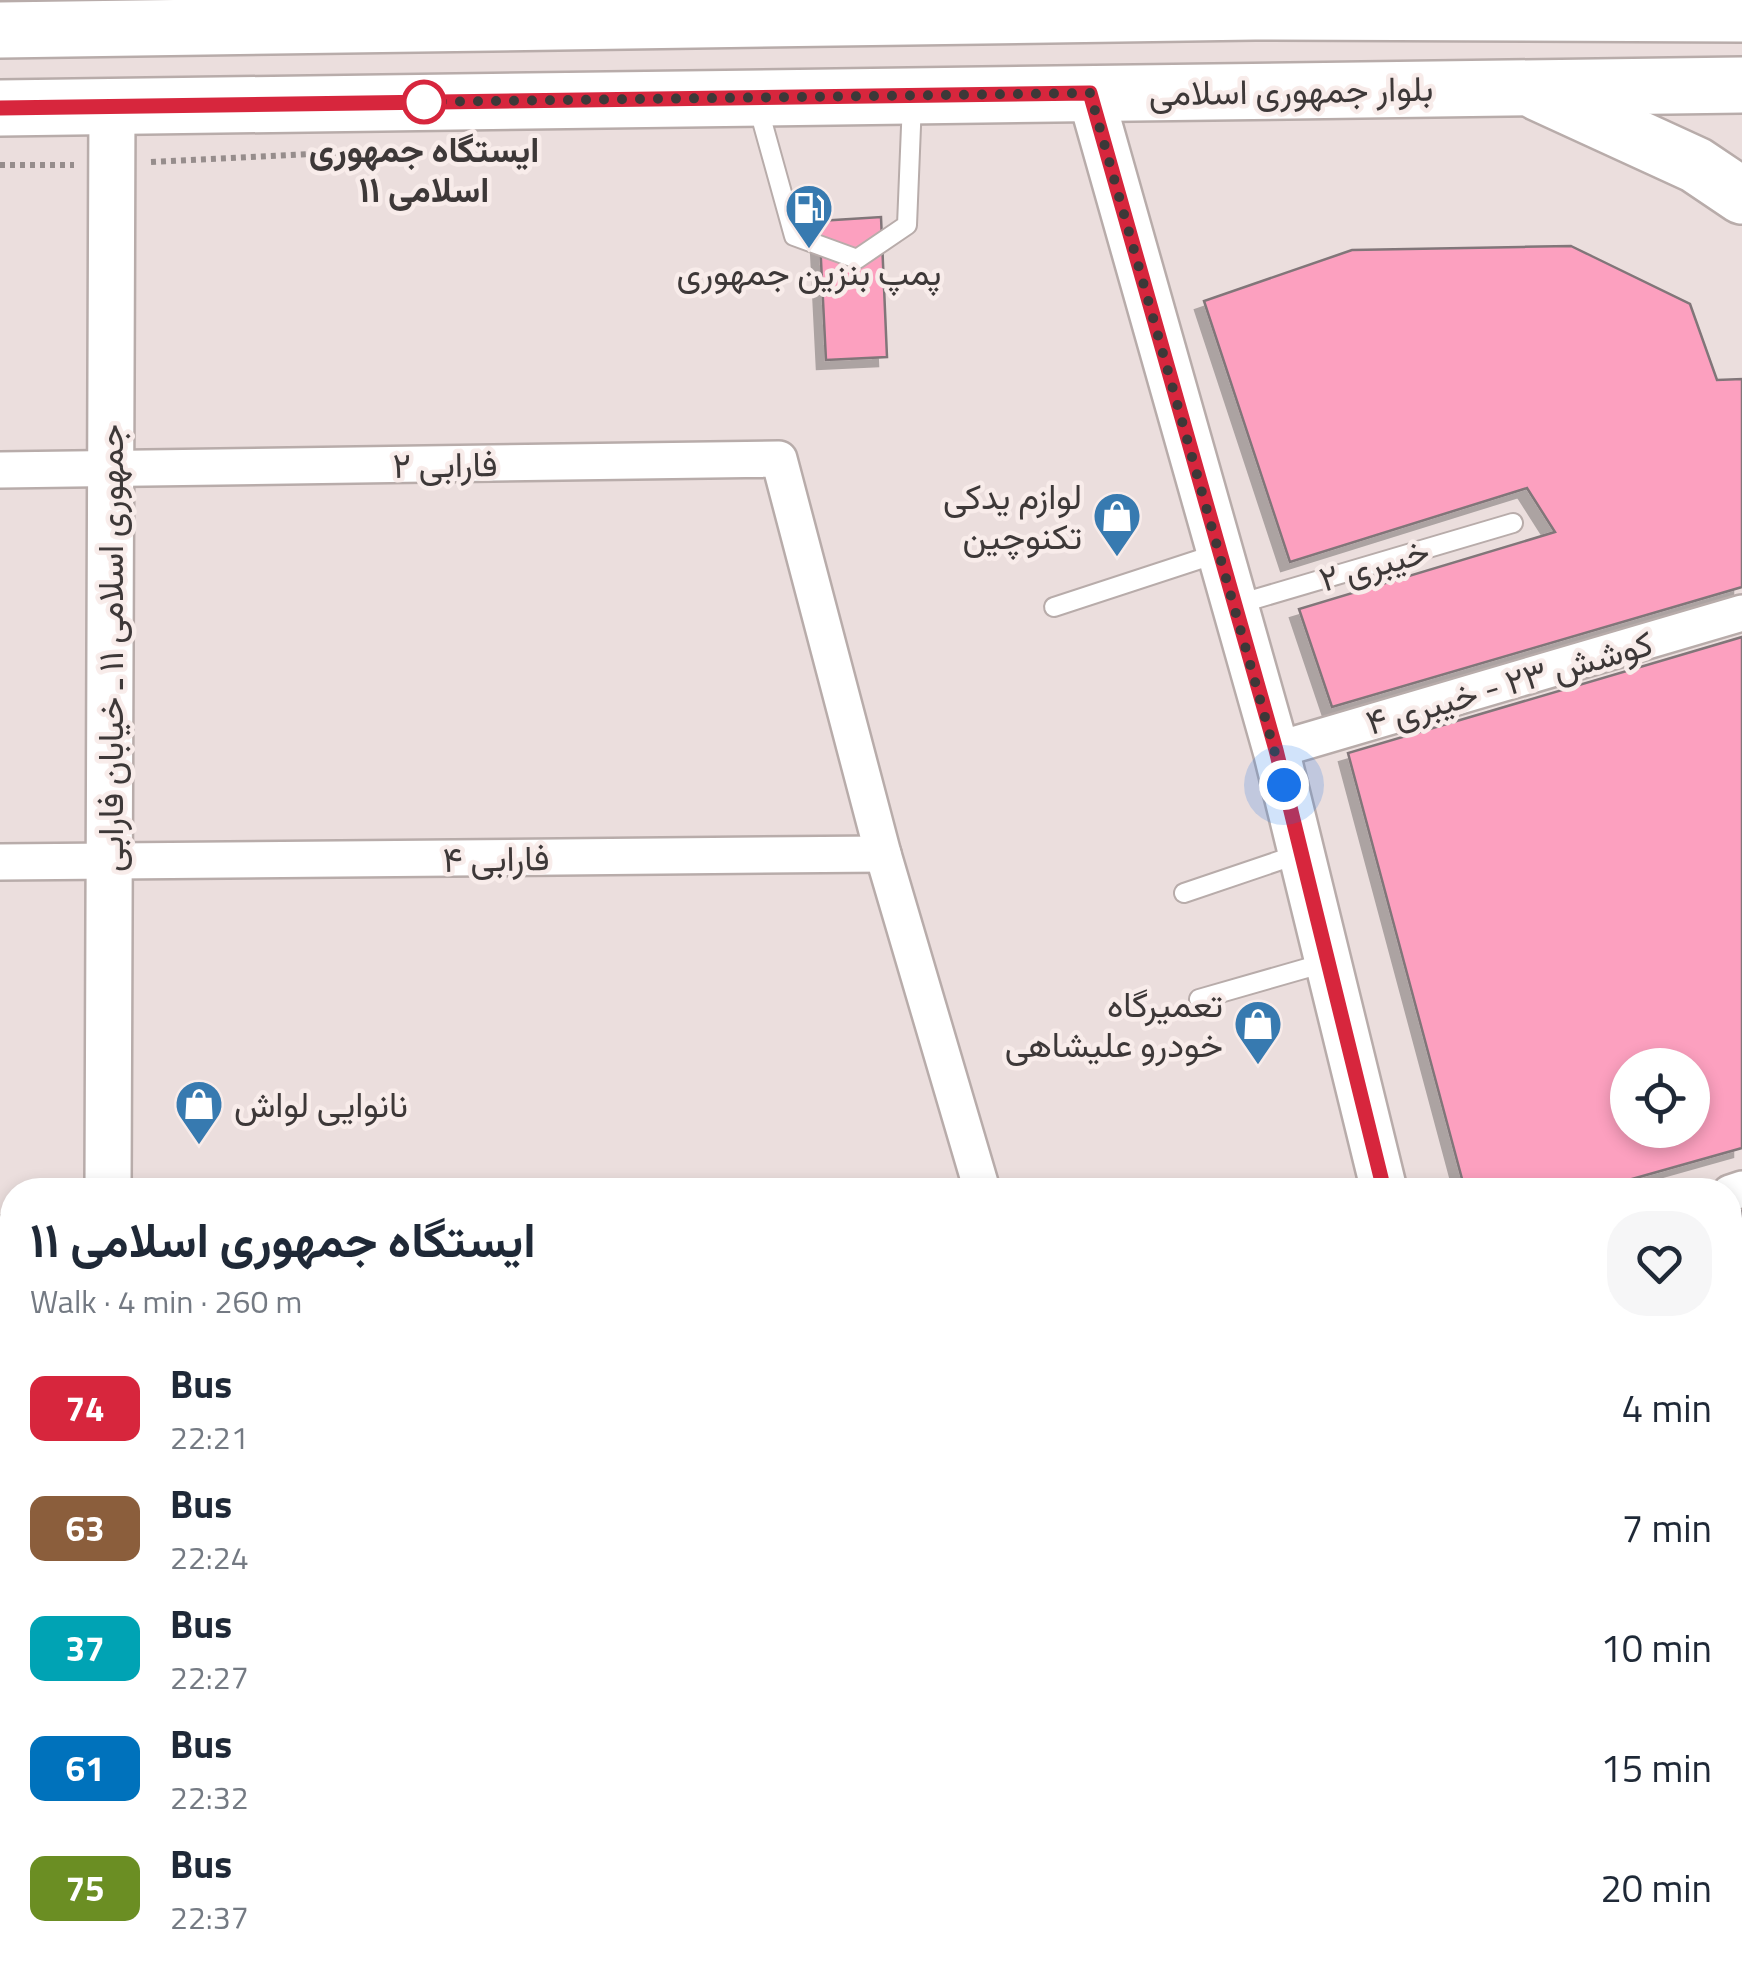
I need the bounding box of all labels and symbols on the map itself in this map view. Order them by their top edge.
street label: بلوار جمهوری اسلامی [1148,61,1434,119]
marker: ایستگاه جمهوری اسلامی ۱۱ [403,81,445,123]
place label: ایستگاه جمهوری اسلامی ۱۱ [309,122,539,216]
fuel station icon: پمپ بنزین جمهوری [783,182,835,250]
place label: پمپ بنزین جمهوری [676,245,942,299]
street label: جمهوری اسلامی ۱۱ ـ خیابان فارابی [83,424,137,872]
street label: فارابی ۲ [392,436,498,492]
place label: لوازم یدکی تکنوچین [943,469,1082,563]
shop icon: لوازم یدکی تکنوچین [1091,490,1143,558]
street label: خیبری ۲ [1312,523,1436,605]
street label: کوشش ۲۳ - خیبری ۴ [1359,615,1659,749]
your location [1259,760,1309,810]
street label: فارابی ۴ [442,830,550,886]
place label: تعمیرگاه خودرو علیشاهی [1005,977,1223,1071]
shop icon: تعمیرگاه خودرو علیشاهی [1232,998,1284,1066]
place label: نانوایی لواش [234,1077,408,1131]
shop icon: نانوایی لواش [173,1078,225,1146]

